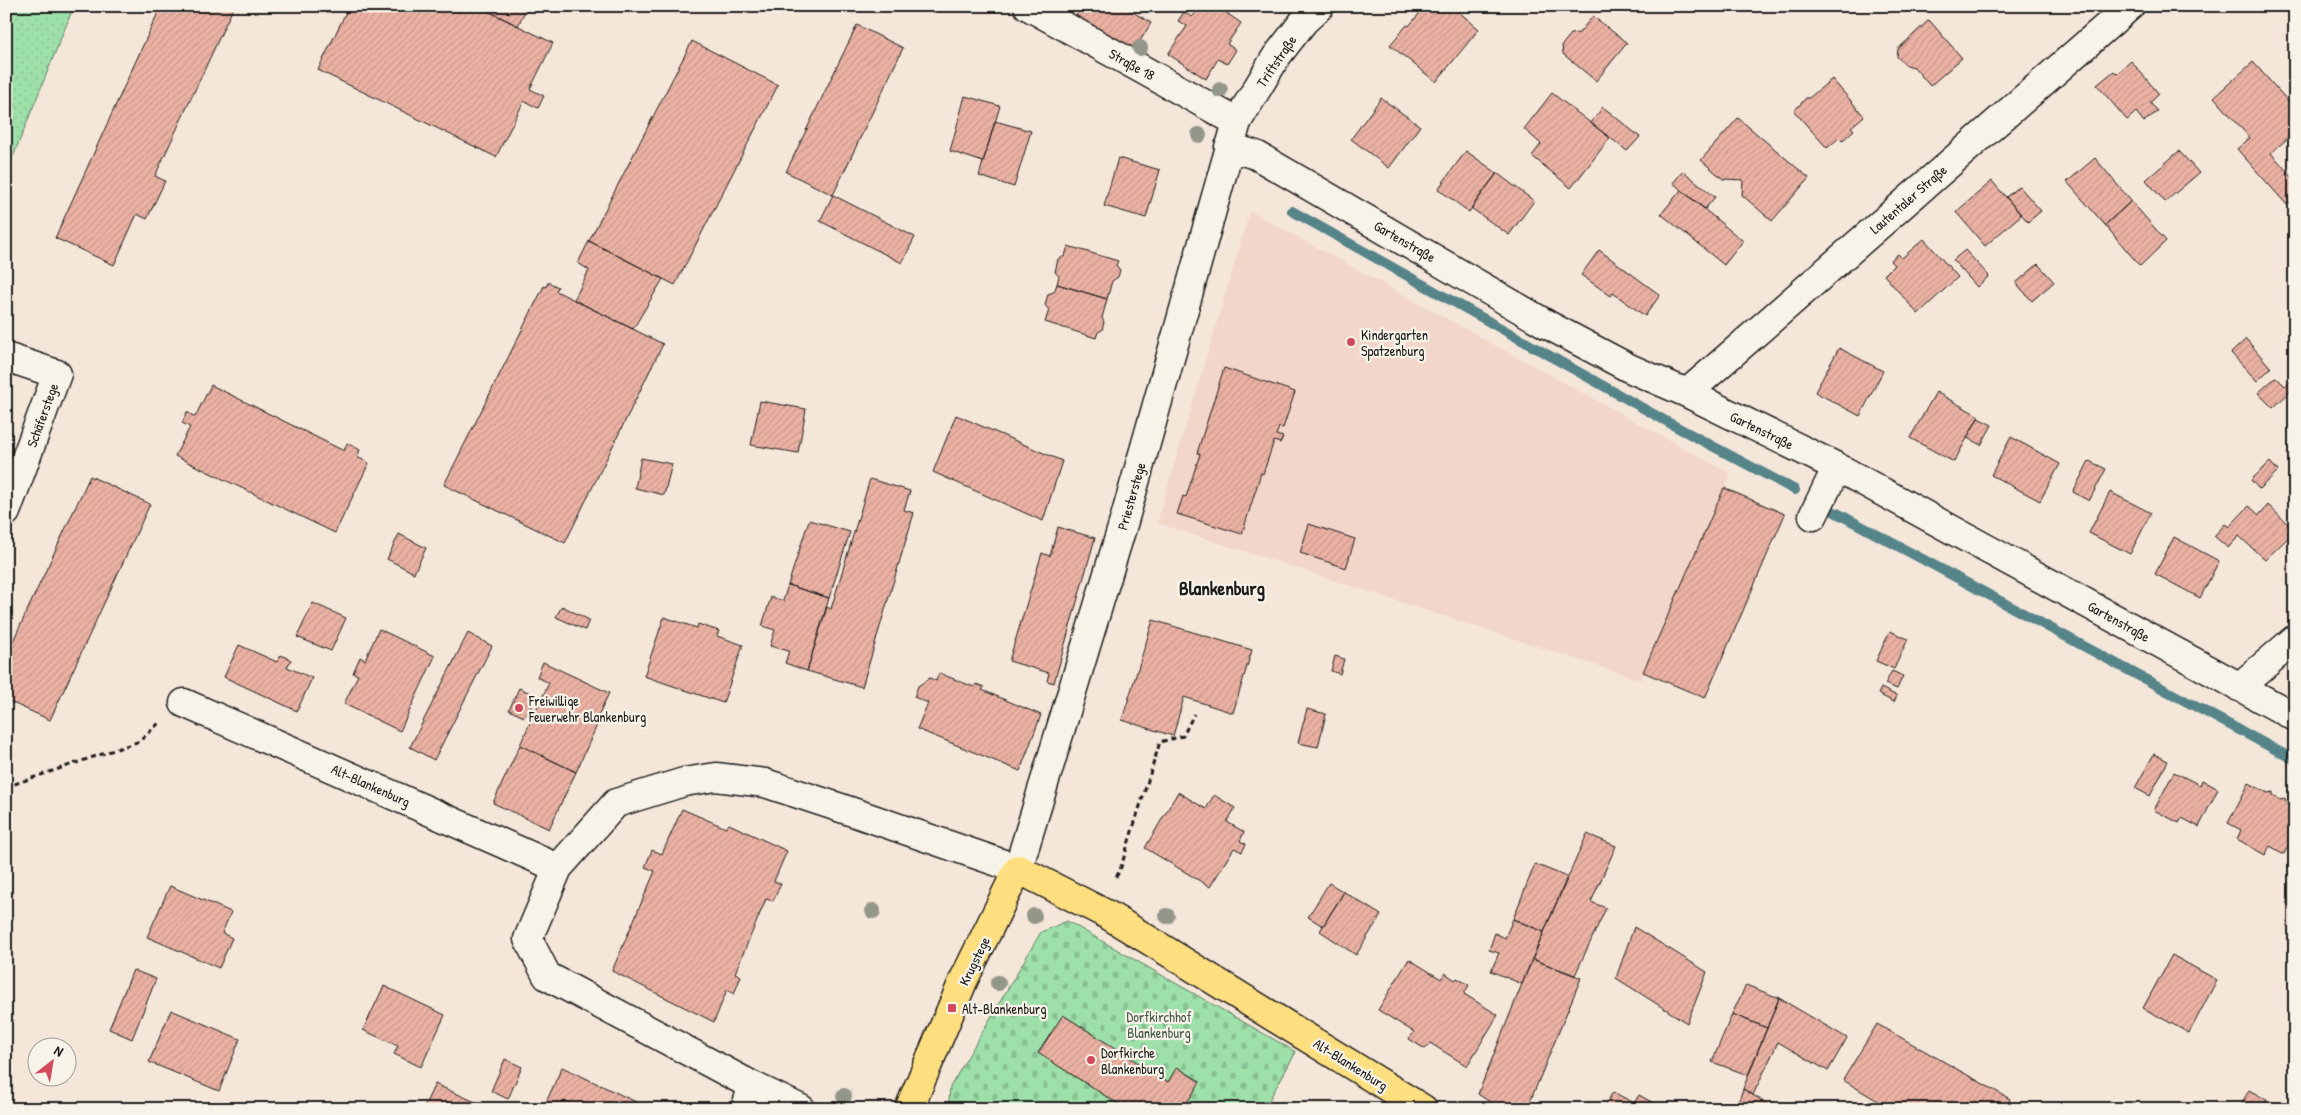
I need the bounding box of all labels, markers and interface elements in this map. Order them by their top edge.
street label: Triftstraße [1252,31,1301,91]
street label: Straße 18 [1105,44,1158,85]
street label: Lautentaler Straße [1865,160,1952,239]
street label: Gartenstraße [1370,216,1440,267]
place label: Kindergarten Spatzenburg [1361,325,1428,361]
marker: Kindergarten Spatzenburg [1345,336,1357,348]
street label: Schäferstege [22,380,63,450]
street label: Gartenstraße [1727,406,1797,455]
street label: Priesterstege [1112,460,1151,532]
district label: Blankenburg [1179,575,1266,602]
street label: Gartenstraße [2084,596,2154,647]
place label: Freiwillige Feuerwehr Blankenburg [528,691,646,727]
marker: Freiwillige Feuerwehr Blankenburg [513,702,525,714]
street label: Alt-Blankenburg [328,759,413,812]
street label: Krugstege [954,933,995,989]
place label: Alt-Blankenburg [962,999,1046,1019]
marker: Alt-Blankenburg [946,1002,958,1014]
park label: Dorfkirchhof Blankenburg [1127,1007,1191,1043]
street label: Alt-Blankenburg [1310,1034,1392,1095]
north arrow [28,1038,78,1088]
text: N [51,1040,68,1061]
place label: Dorfkirche Blankenburg [1101,1043,1164,1079]
marker: Dorfkirche Blankenburg [1085,1054,1097,1066]

